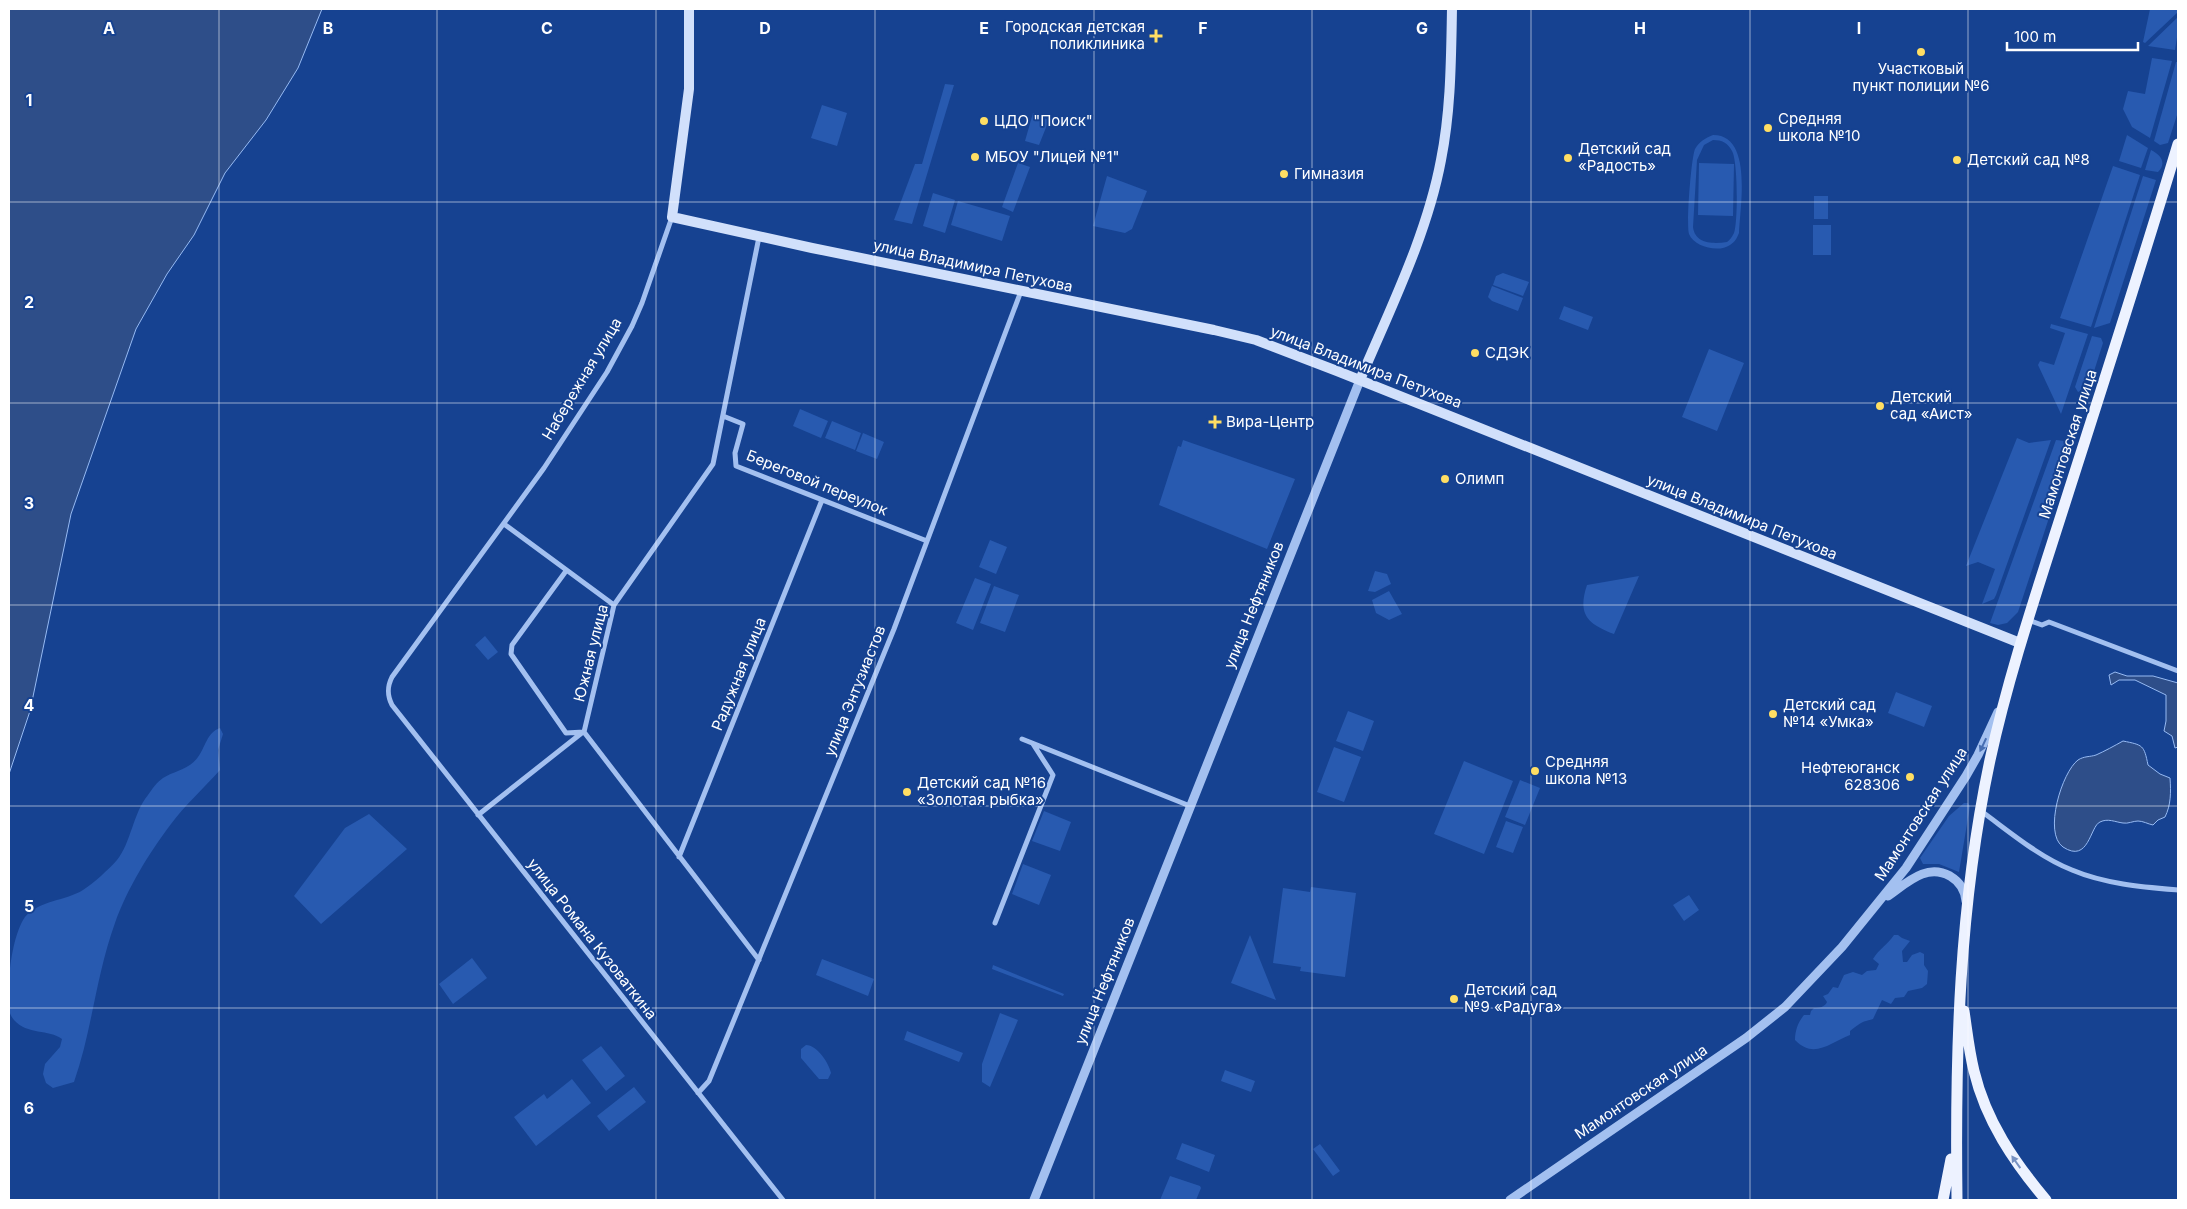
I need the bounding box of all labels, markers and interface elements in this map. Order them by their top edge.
place label: Городская детская поликлиника [1005,17,1145,53]
text: A [103,18,115,38]
text: B [323,18,333,38]
text: C [541,18,553,38]
text: D [759,18,771,38]
text: E [979,18,989,38]
text: F [1198,18,1208,38]
text: G [1416,18,1428,38]
text: H [1634,18,1646,38]
text: I [1857,18,1861,38]
scale bar [2007,20,2138,52]
text: 100 m [2014,27,2056,46]
marker: Городская детская поликлиника [1149,29,1163,43]
marker: Участковый пункт полиции №6 [1915,46,1927,58]
place label: Участковый пункт полиции №6 [1852,59,1990,95]
text: 1 [26,90,32,110]
place label: Средняя школа №10 [1778,109,1860,145]
place label: ЦДО "Поиск" [994,111,1093,130]
marker: ЦДО "Поиск" [978,115,990,127]
marker: Средняя школа №10 [1762,122,1774,134]
place label: Детский сад «Радость» [1578,139,1671,175]
place label: МБОУ "Лицей №1" [985,147,1120,166]
place label: Детский сад №8 [1967,150,2090,169]
marker: МБОУ "Лицей №1" [969,151,981,163]
marker: Детский сад «Радость» [1562,152,1574,164]
marker: Детский сад №8 [1951,154,1963,166]
place label: Гимназия [1294,164,1364,183]
marker: Гимназия [1278,168,1290,180]
street label: улица Владимира Петухова [872,235,1075,296]
text: 2 [24,292,34,312]
street label: Набережная улица [538,314,626,443]
street label: улица Владимира Петухова [1268,321,1465,412]
place label: СДЭК [1485,343,1529,362]
marker: СДЭК [1469,347,1481,359]
street label: Мамонтовская улица [2034,367,2101,521]
place label: Детский сад «Аист» [1890,387,1973,423]
marker: Детский сад «Аист» [1874,400,1886,412]
place label: Вира-Центр [1226,412,1314,431]
marker: Вира-Центр [1208,415,1222,429]
street label: Береговой переулок [744,445,891,520]
place label: Олимп [1455,469,1504,488]
street label: улица Владимира Петухова [1644,470,1840,563]
marker: Олимп [1439,473,1451,485]
text: 3 [24,493,34,513]
street label: улица Нефтяников [1219,538,1288,671]
street label: Южная улица [569,602,612,704]
street label: Радужная улица [707,614,770,733]
street label: улица Энтузиастов [820,623,889,759]
text: 4 [24,695,35,715]
place label: Детский сад №14 «Умка» [1783,695,1876,731]
marker: Детский сад №14 «Умка» [1767,708,1779,720]
one-way arrow [1979,738,1987,752]
street label: Мамонтовская улица [1870,743,1971,884]
place label: Средняя школа №13 [1545,752,1627,788]
place label: Нефтеюганск 628306 [1801,758,1900,794]
marker: Средняя школа №13 [1529,765,1541,777]
marker: Нефтеюганск 628306 [1904,771,1916,783]
place label: Детский сад №16 «Золотая рыбка» [917,773,1046,809]
marker: Детский сад №16 «Золотая рыбка» [901,786,913,798]
street label: улица Романа Кузоваткина [524,854,661,1023]
text: 5 [24,896,34,916]
street label: улица Нефтяников [1070,914,1139,1047]
place label: Детский сад №9 «Радуга» [1464,980,1562,1016]
marker: Детский сад №9 «Радуга» [1448,993,1460,1005]
street label: Мамонтовская улица [1571,1040,1711,1143]
text: 6 [24,1098,34,1118]
one-way arrow [2011,1155,2021,1169]

